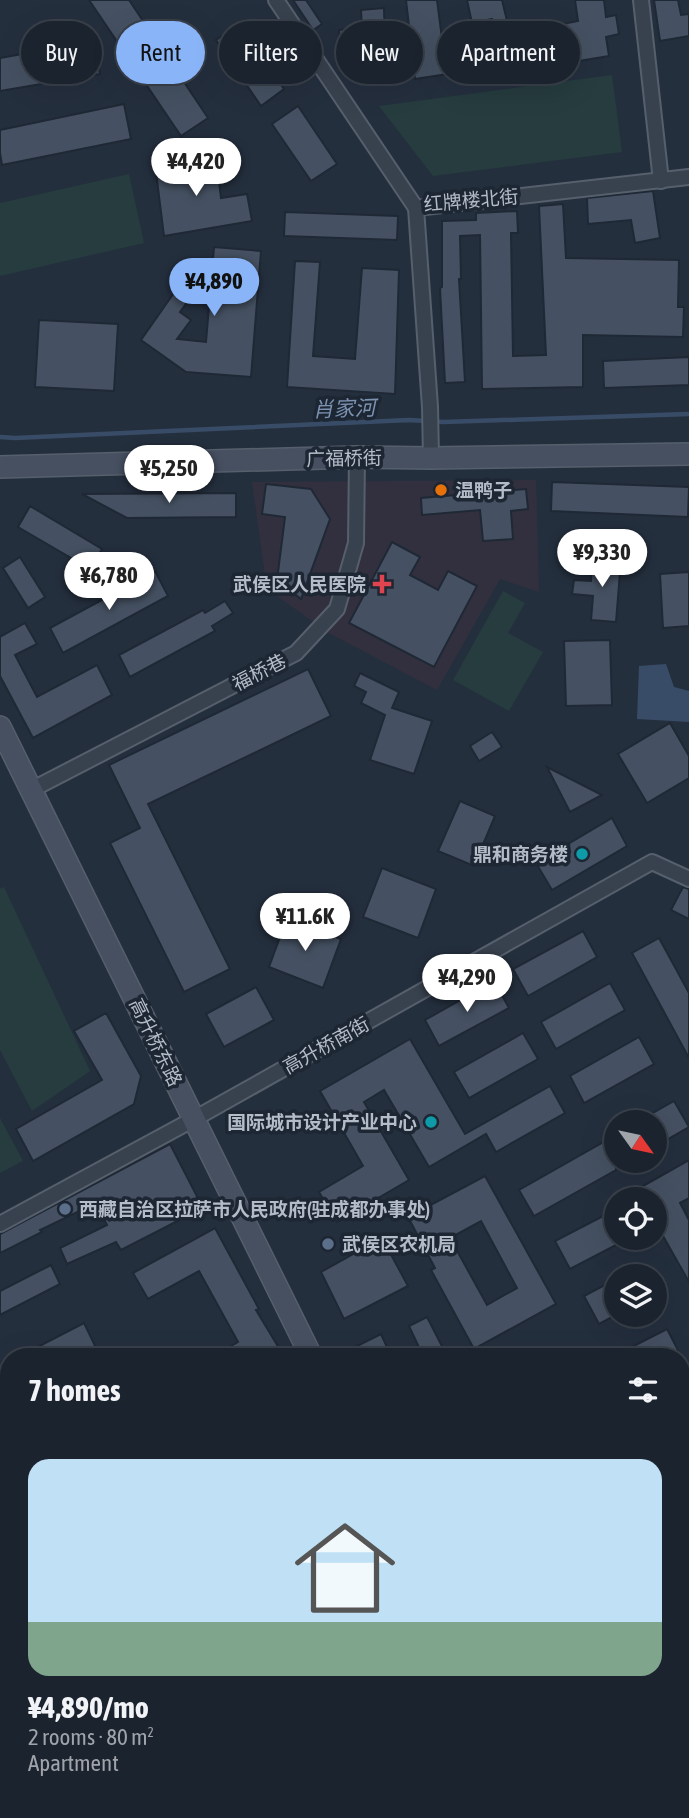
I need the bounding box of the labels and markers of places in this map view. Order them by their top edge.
pin: ¥4,420 [139,138,253,198]
pin: ¥4,890 [157,258,271,318]
pin: ¥5,250 [112,446,226,505]
place label: 温鸭子 [455,479,512,501]
marker: 温鸭子 [433,482,449,498]
pin: ¥9,330 [545,530,659,589]
pin: ¥6,780 [52,552,166,612]
place label: 武侯区人民医院 [233,573,366,595]
marker: 武侯区人民医院 [372,574,392,594]
place label: 鼎和商务楼 [473,843,568,865]
marker: 鼎和商务楼 [574,846,590,862]
pin: ¥11.6K [248,894,362,953]
pin: ¥4,290 [410,954,524,1014]
place label: 国际城市设计产业中心 [227,1111,417,1133]
marker: 国际城市设计产业中心 [423,1114,439,1130]
place label: 西藏自治区拉萨市人民政府(驻成都办事处) [79,1198,430,1220]
marker: 西藏自治区拉萨市人民政府(驻成都办事处) [57,1201,73,1217]
place label: 武侯区农机局 [342,1233,456,1255]
marker: 武侯区农机局 [320,1236,336,1252]

